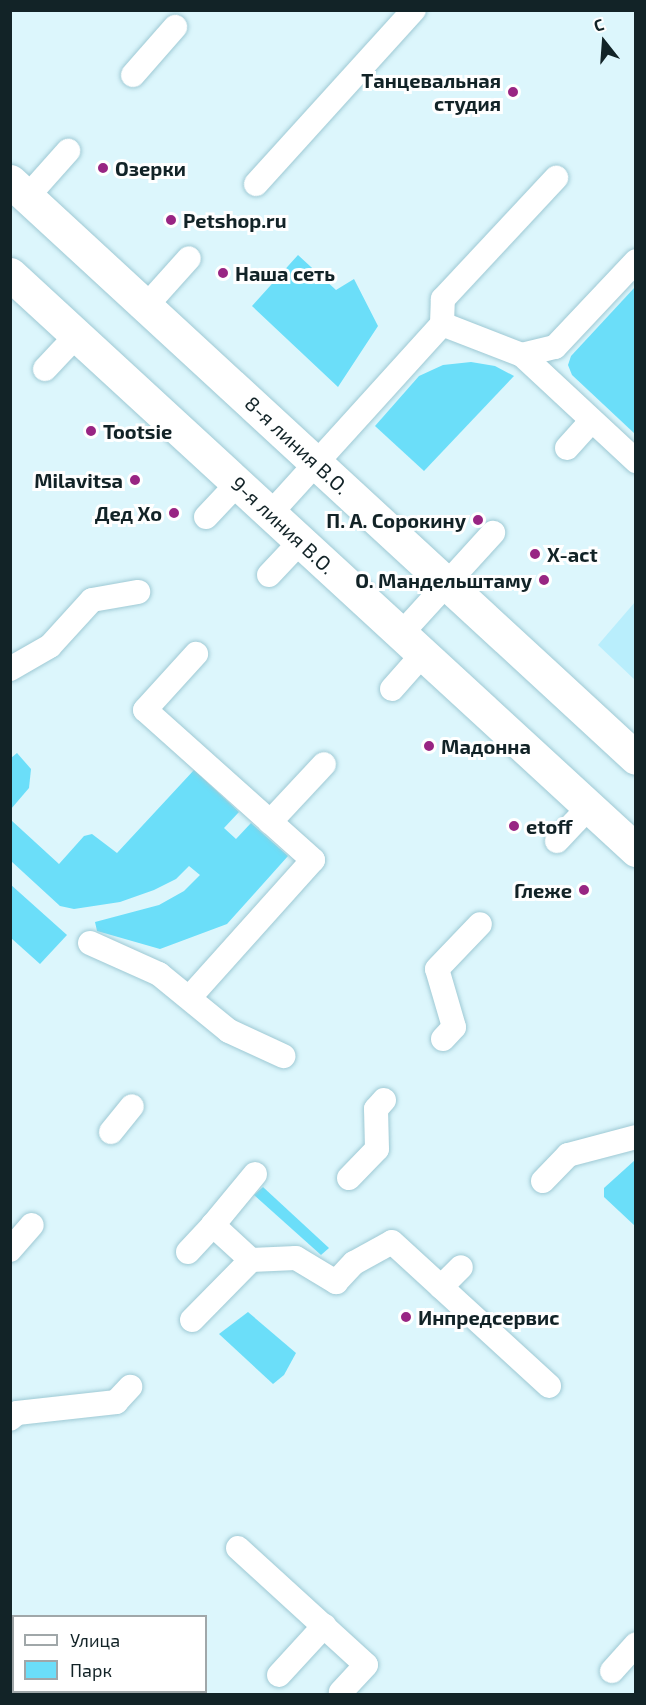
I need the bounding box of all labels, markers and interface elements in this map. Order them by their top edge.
north arrow [574,12,634,72]
text: С [591,14,606,35]
place label: Танцевальная студия [361,68,501,115]
marker: Танцевальная студия [506,85,520,99]
place label: Озерки [115,156,186,180]
marker: Озерки [96,161,110,175]
place label: Petshop.ru [183,208,286,232]
marker: Petshop.ru [164,213,178,227]
place label: Наша сеть [235,261,335,285]
marker: Наша сеть [216,266,230,280]
street label: 8-я линия В.О. [240,391,354,499]
place label: Tootsie [103,419,172,443]
marker: Tootsie [84,424,98,438]
place label: Milavitsa [34,468,123,492]
street label: 9-я линия В.О. [226,471,340,579]
marker: Milavitsa [128,473,142,487]
place label: Дед Хо [95,501,162,525]
marker: Дед Хо [167,506,181,520]
place label: П. А. Сорокину [326,508,466,532]
marker: П. А. Сорокину [471,513,485,527]
place label: X-act [547,542,598,566]
marker: X-act [528,547,542,561]
place label: О. Мандельштаму [355,568,532,592]
marker: О. Мандельштаму [537,573,551,587]
place label: Мадонна [441,734,531,758]
marker: Мадонна [422,739,436,753]
place label: etoff [526,814,572,838]
marker: etoff [507,819,521,833]
place label: Глеже [514,878,572,902]
marker: Глеже [577,883,591,897]
place label: Инпредсервис [418,1305,559,1329]
marker: Инпредсервис [399,1310,413,1324]
legend [12,1615,207,1693]
text: Улица [70,1629,120,1651]
text: Парк [70,1659,112,1681]

